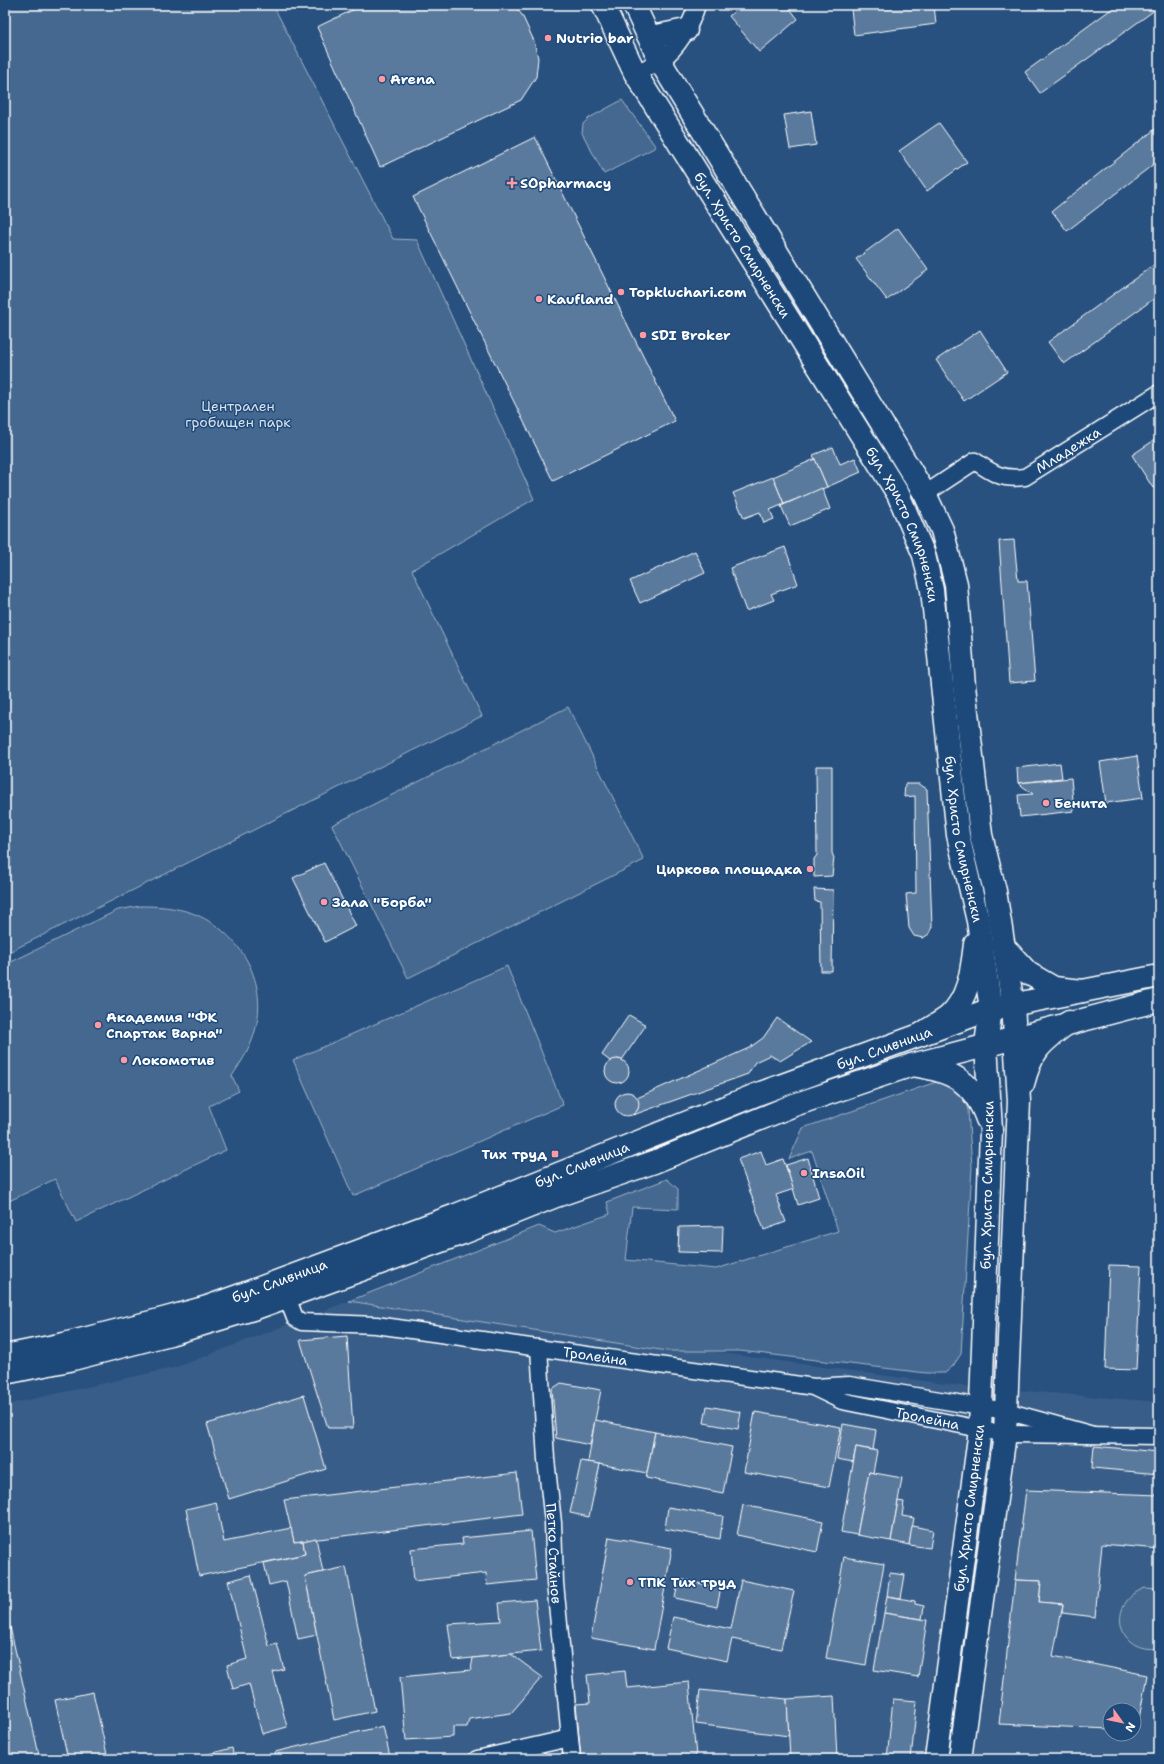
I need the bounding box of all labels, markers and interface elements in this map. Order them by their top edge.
place label: Nutrio bar [556,29,634,47]
marker: Nutrio bar [543,33,553,43]
place label: Arena [390,70,435,88]
marker: Arena [377,74,387,84]
street label: бул. Христо Смирненски [690,169,795,321]
place label: SOpharmacy [520,174,611,192]
marker: SOpharmacy [507,178,517,188]
place label: Topkluchari.com [629,283,747,301]
marker: Topkluchari.com [616,287,626,297]
place label: Kaufland [547,290,614,308]
marker: Kaufland [534,294,544,304]
place label: SDI Broker [651,326,731,344]
marker: SDI Broker [638,330,648,340]
park label: Централен гробищен парк [185,397,291,431]
street label: Младежка [1032,423,1104,477]
street label: бул. Христо Смирненски [862,443,942,604]
street label: бул. Христо Смирненски [941,755,987,924]
place label: Бенита [1054,794,1107,812]
marker: Бенита [1041,798,1051,808]
place label: Циркова площадка [656,860,802,878]
marker: Циркова площадка [805,864,815,874]
place label: Зала "Борба" [332,893,432,911]
marker: Зала "Борба" [319,897,329,907]
place label: Академия "ФК Спартак Варна" [106,1008,222,1042]
marker: Академия "ФК Спартак Варна" [93,1020,103,1030]
street label: бул. Сливница [834,1022,935,1074]
place label: Локомотив [132,1051,215,1069]
marker: Локомотив [119,1055,129,1065]
street label: бул. Христо Смирненски [977,1100,997,1270]
street label: бул. Сливница [532,1137,632,1192]
place label: Тих труд [482,1145,547,1163]
marker: Тих труд [550,1149,560,1159]
place label: InsaOil [812,1164,865,1182]
marker: InsaOil [799,1168,809,1178]
street label: бул. Сливница [229,1255,330,1306]
street label: Тролейна [562,1343,629,1370]
street label: Тролейна [894,1403,961,1434]
street label: бул. Христо Смирненски [950,1423,988,1593]
street label: Петко Стайнов [542,1502,566,1605]
place label: ТПК Тих труд [638,1573,736,1591]
marker: ТПК Тих труд [625,1577,635,1587]
north arrow [1102,1702,1142,1742]
text: N [1121,1719,1139,1735]

